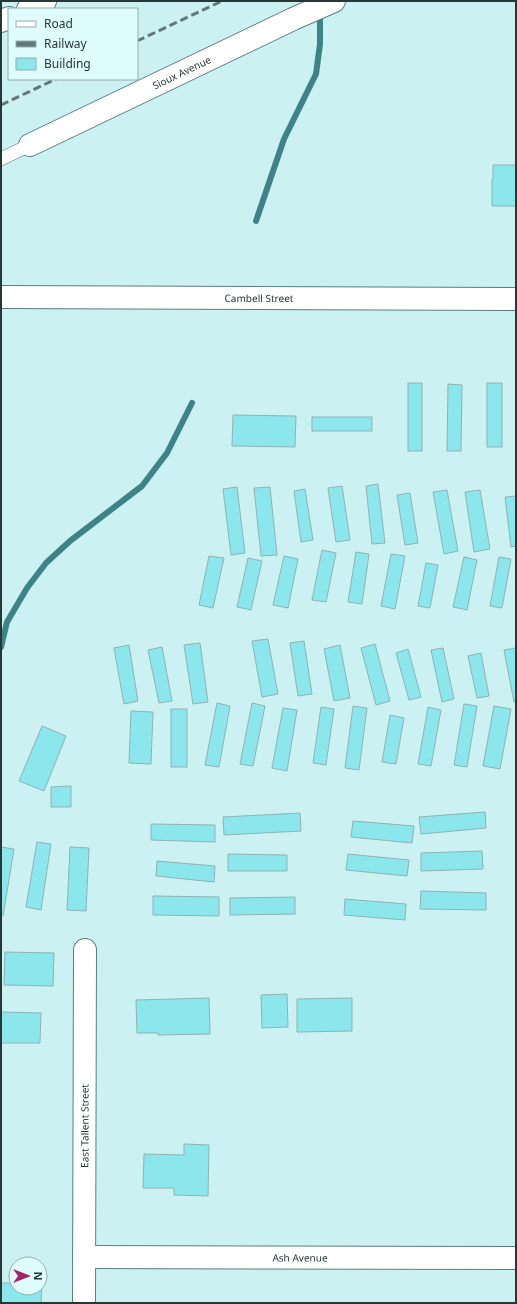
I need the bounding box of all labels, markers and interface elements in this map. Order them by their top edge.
legend [8,8,138,80]
text: Road [44,15,73,32]
text: Railway [44,35,88,52]
street label: Sioux Avenue [150,52,213,92]
text: Building [44,55,91,72]
street label: Cambell Street [225,291,294,305]
street label: East Tallent Street [77,1084,92,1168]
street label: Ash Avenue [272,1250,328,1265]
north arrow [8,1256,48,1296]
text: N [31,1272,46,1280]

